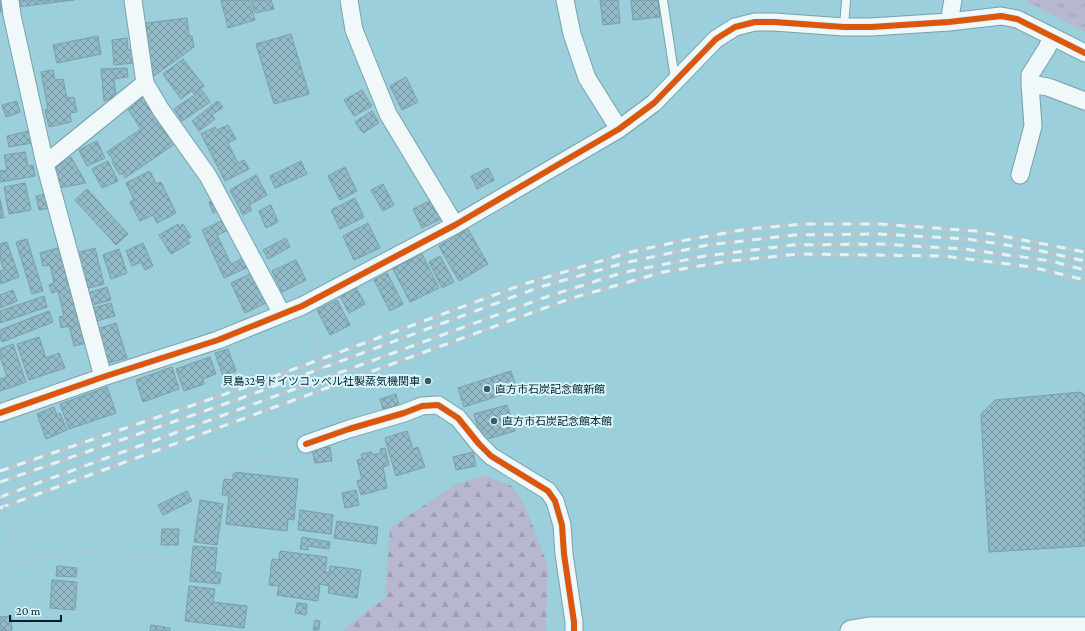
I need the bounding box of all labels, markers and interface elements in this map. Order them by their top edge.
place label: 貝島32号ドイツコッペル社製蒸気機関車 [223,375,420,387]
marker: 貝島32号ドイツコッペル社製蒸気機関車 [423,376,433,386]
place label: 直方市石炭記念館新館 [495,383,605,395]
marker: 直方市石炭記念館新館 [482,384,492,394]
place label: 直方市石炭記念館本館 [502,415,612,427]
marker: 直方市石炭記念館本館 [489,416,499,426]
scale bar [10,597,61,623]
text: 20 m [16,604,41,618]

